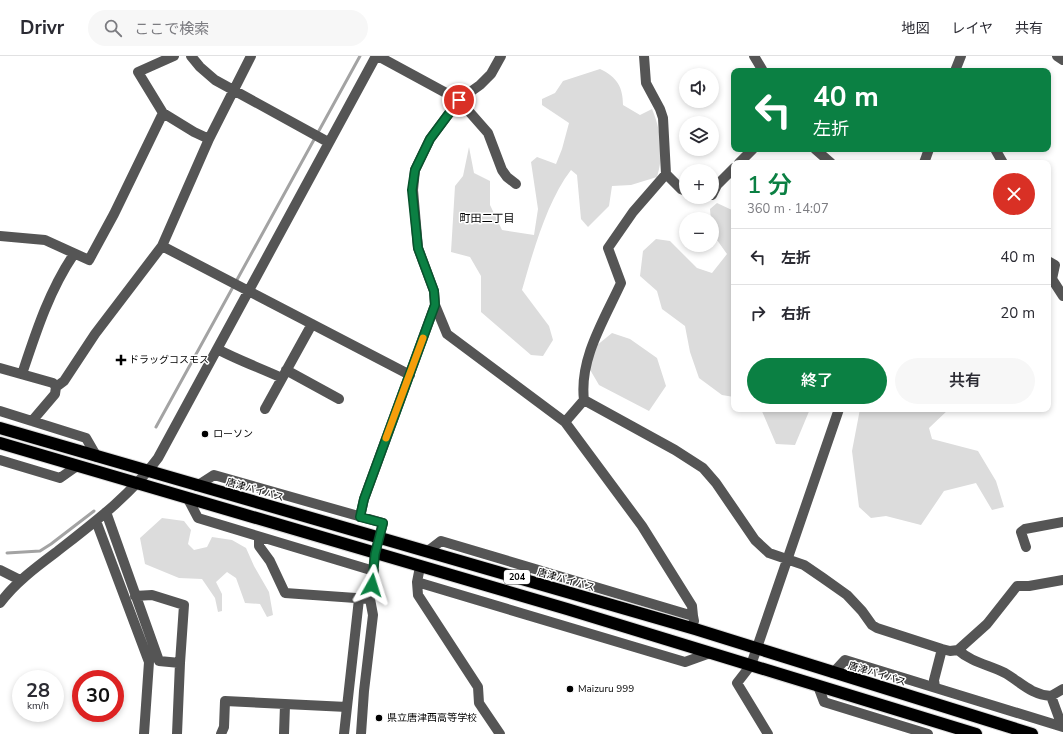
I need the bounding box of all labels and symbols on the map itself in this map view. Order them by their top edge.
pin [442,83,476,117]
district label: 町田二丁目 [460,211,515,226]
place label: ドラッグコスモス [129,353,209,367]
marker: ドラッグコスモス [116,355,126,365]
place label: ローソン [213,427,253,441]
marker: ローソン [200,429,210,439]
street label: 唐津バイパス [224,475,286,505]
position arrow [351,564,393,606]
street label: 唐津バイパス [535,565,597,595]
road number: 204 [504,570,530,584]
street label: 唐津バイパス [846,659,908,689]
speed limit sign: 30 [72,670,124,722]
place label: Maizuru 999 [578,682,634,696]
marker: Maizuru 999 [565,684,575,694]
place label: 県立唐津西高等学校 [387,711,477,725]
marker: 県立唐津西高等学校 [374,713,384,723]

